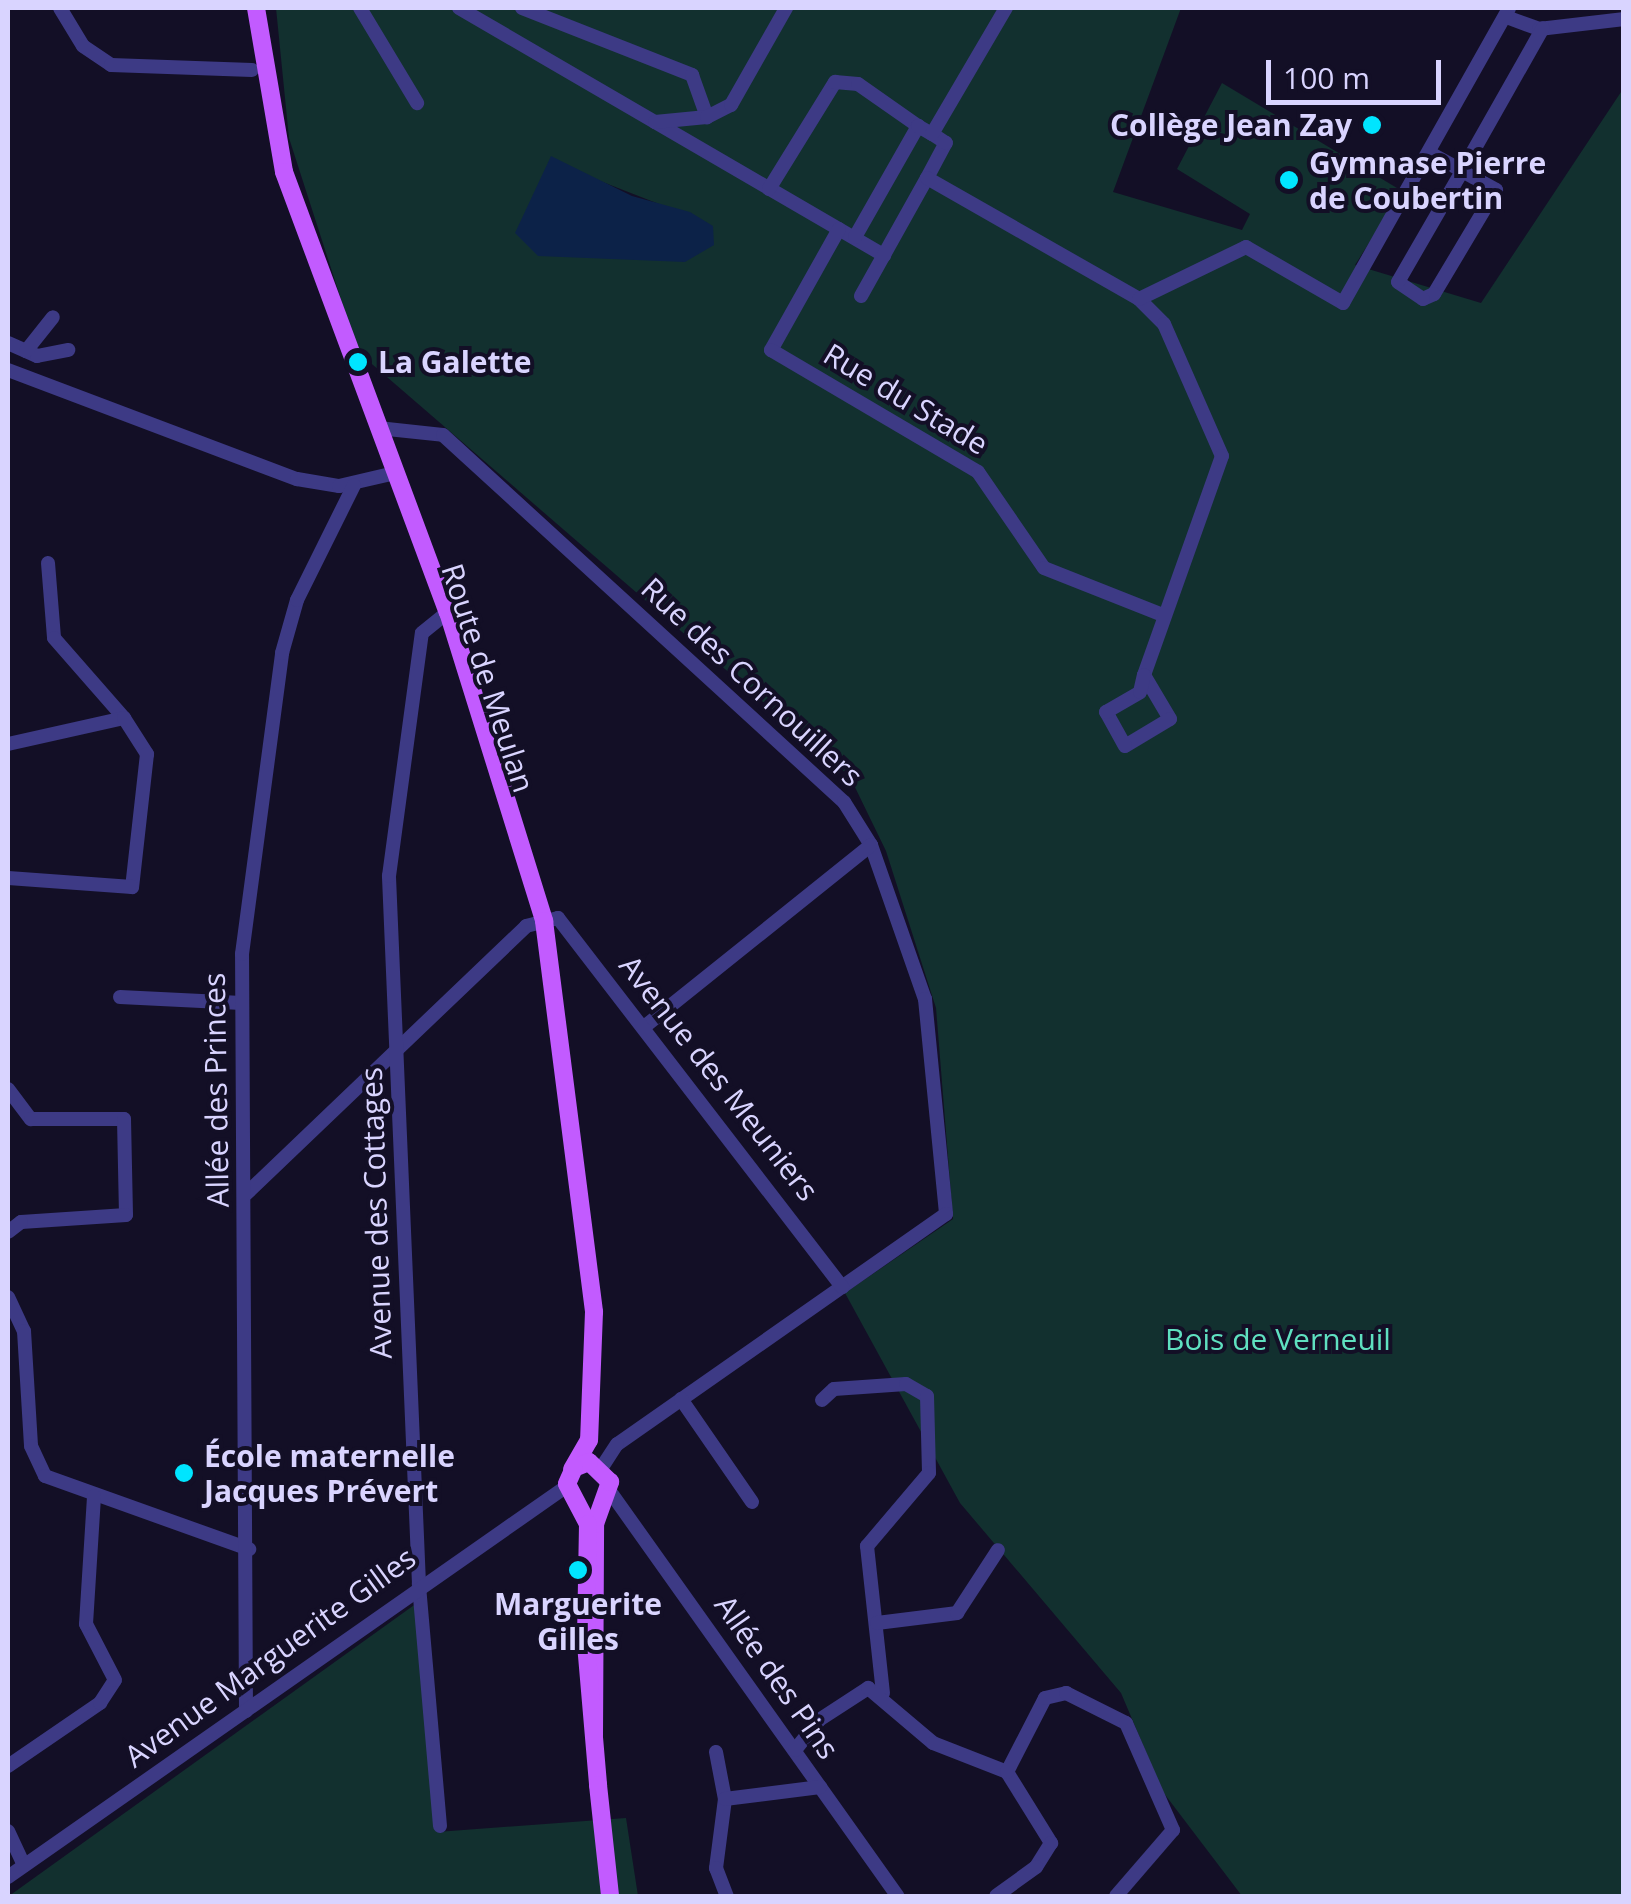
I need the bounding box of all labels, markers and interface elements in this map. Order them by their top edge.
scale bar [1271,40,1446,102]
text: 100 m [1283,57,1370,98]
place label: Collège Jean Zay [1110,107,1352,143]
marker: Collège Jean Zay [1361,114,1383,136]
place label: Gymnase Pierre de Coubertin [1309,145,1546,216]
marker: Gymnase Pierre de Coubertin [1278,169,1300,191]
street label: Rue du Stade [817,336,995,462]
place label: La Galette [378,344,531,380]
marker: La Galette [347,351,369,373]
street label: Route de Meulan [434,559,542,797]
street label: Rue des Cornouillers [634,570,870,794]
street label: Avenue des Meuniers [612,948,826,1208]
street label: Allée des Princes [196,972,236,1208]
street label: Avenue des Cottages [353,1066,399,1360]
park label: Bois de Verneuil [1165,1321,1391,1357]
place label: École maternelle Jacques Prévert [204,1438,455,1508]
marker: École maternelle Jacques Prévert [173,1462,195,1484]
street label: Avenue Marguerite Gilles [118,1539,422,1775]
marker: Marguerite Gilles [567,1559,589,1581]
place label: Marguerite Gilles [494,1586,662,1656]
street label: Allée des Pins [707,1588,847,1766]

